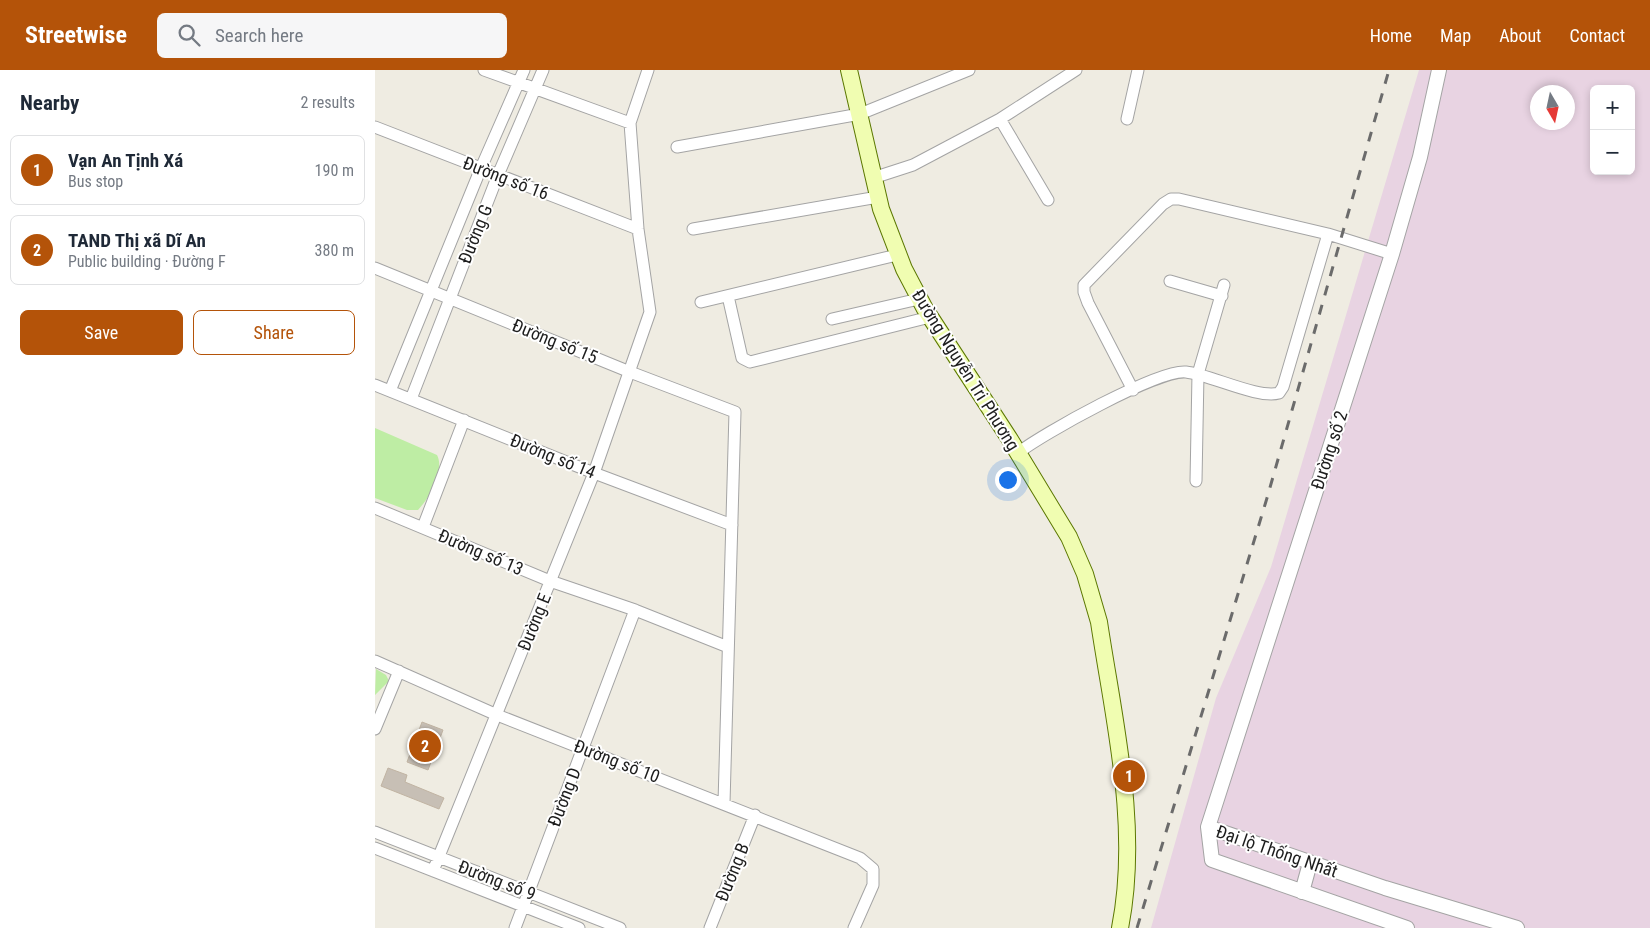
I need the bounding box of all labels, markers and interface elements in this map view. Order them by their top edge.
search box [157,13,507,58]
text: Streetwise [25,21,127,49]
icon: search [175,21,203,49]
text: Search here [215,24,303,47]
text: Home [1370,25,1412,46]
text: Map [1440,25,1471,46]
text: About [1499,25,1541,46]
text: Contact [1569,25,1625,46]
north arrow [1530,85,1575,130]
map controls [1590,85,1635,175]
button: + [1590,85,1635,130]
text: Nearby [20,91,79,115]
text: 2 results [300,93,355,112]
button: − [1590,130,1635,175]
text: Vạn An Tịnh Xá [68,149,183,172]
street label: Đường số 16 [460,152,552,204]
text: 1 [33,161,41,180]
text: 190 m [315,161,354,180]
text: Bus stop [68,172,123,191]
street label: Đường G [454,201,496,267]
text: TAND Thị xã Dĩ An [68,229,206,252]
text: 2 [33,241,41,260]
text: 380 m [315,241,354,260]
text: Public building · Đường F [68,252,226,271]
street label: Đường Nguyễn Tri Phương [908,286,1024,454]
button: Save [20,310,183,355]
button: Share [193,310,355,355]
street label: Đường số 15 [509,314,601,368]
street label: Đường số 2 [1306,408,1352,492]
street label: Đường số 14 [507,429,599,483]
your location [995,467,1021,493]
street label: Đường số 13 [435,525,527,579]
street label: Đường E [513,590,555,654]
pin: 2 [409,727,441,765]
street label: Đường số 10 [571,735,663,787]
pin: 1 [1113,757,1145,795]
street label: Đường D [543,765,585,829]
street label: Đại lộ Thống Nhất [1214,820,1340,882]
street label: Đường B [711,840,753,904]
street label: Đường số 9 [455,856,539,904]

